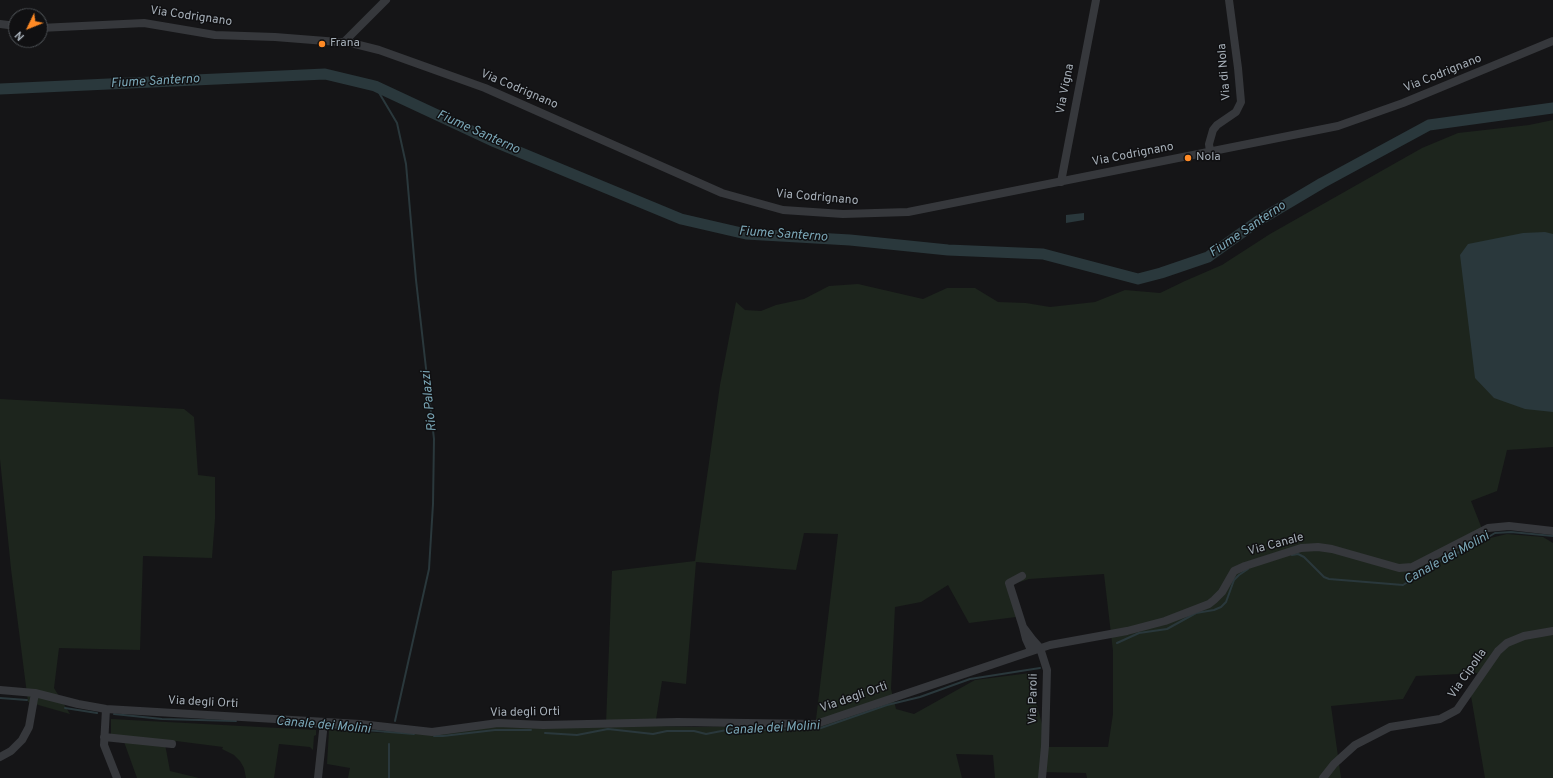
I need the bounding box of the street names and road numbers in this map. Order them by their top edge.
street label: Via Codrignano [149,4,233,30]
street label: Via di Nola [1215,43,1235,101]
street label: Via Codrignano [1402,52,1484,96]
street label: Via Vigna [1054,63,1078,115]
street label: Via Codrignano [478,67,560,113]
street label: Via Codrignano [1091,140,1175,170]
street label: Via Codrignano [775,187,859,209]
street label: Via Canale [1247,531,1305,559]
street label: Via Cipolla [1446,646,1490,702]
street label: Via Paroli [1026,673,1042,725]
street label: Via degli Orti [818,680,890,716]
street label: Via degli Orti [168,694,238,712]
street label: Via degli Orti [490,705,560,721]

